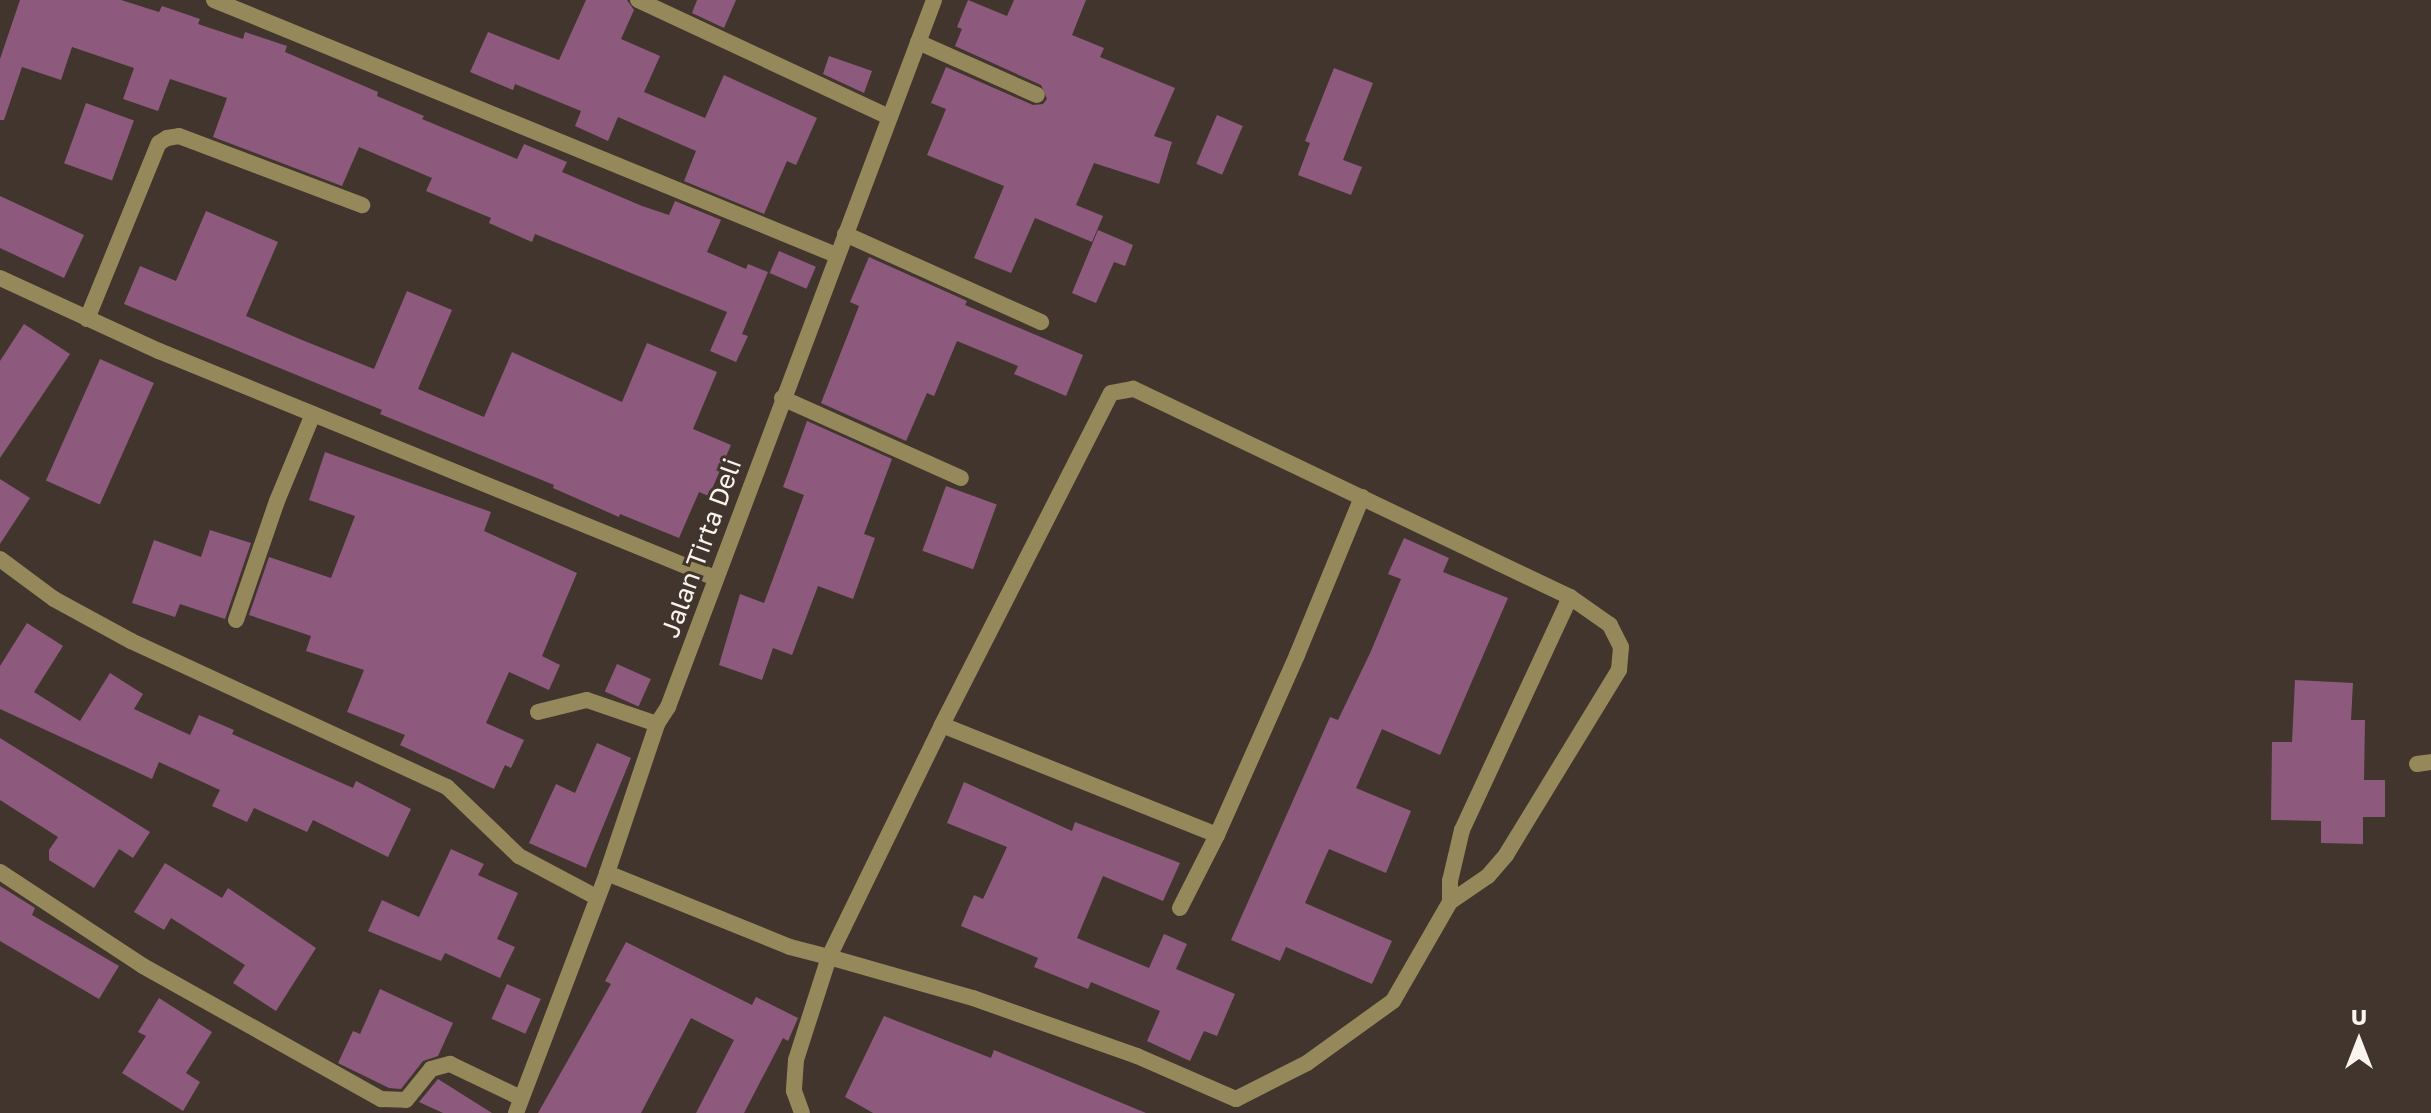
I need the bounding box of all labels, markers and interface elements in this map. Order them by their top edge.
street label: Jalan Tirta Deli [654,454,748,642]
north arrow [2319,1001,2399,1081]
text: U [2351,1003,2367,1030]

